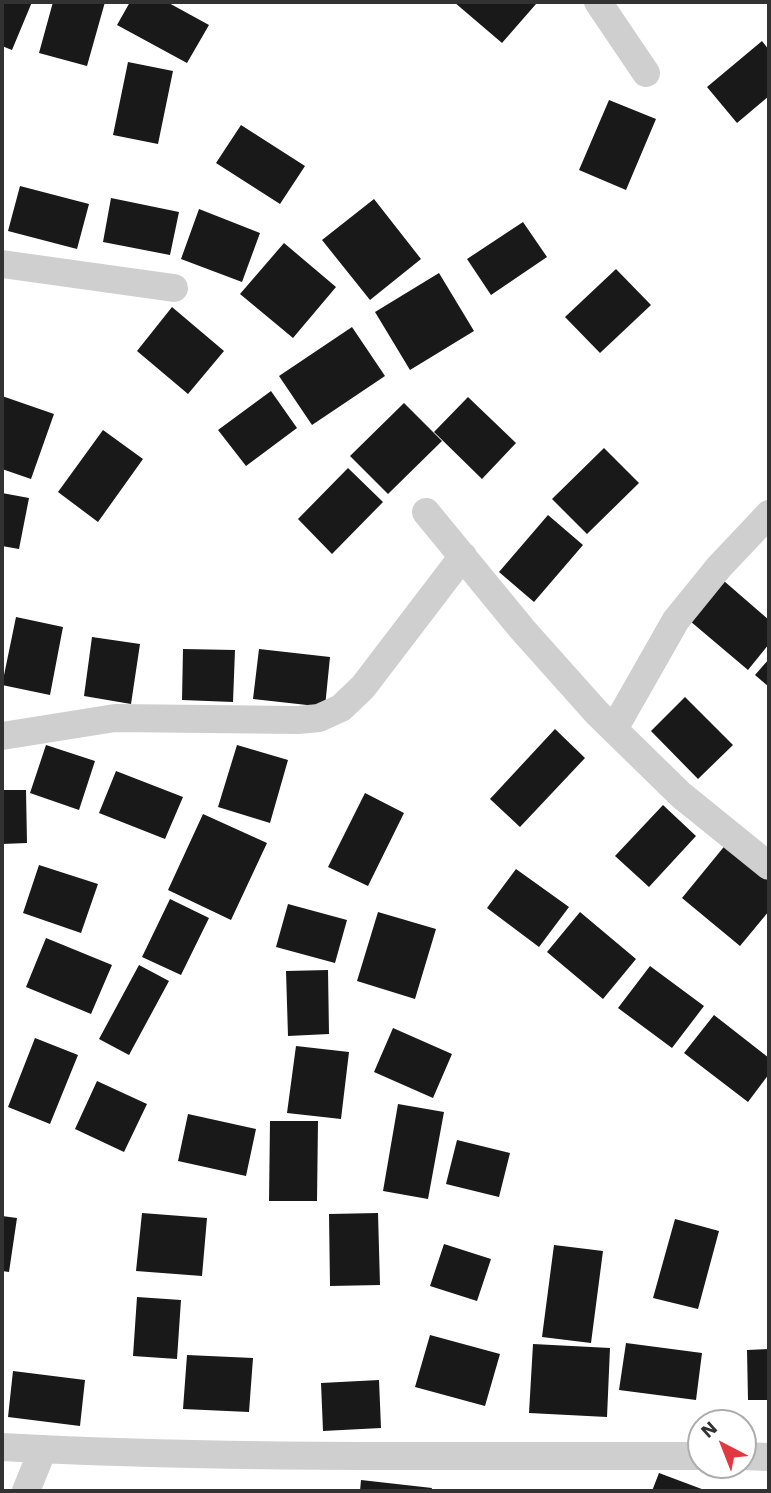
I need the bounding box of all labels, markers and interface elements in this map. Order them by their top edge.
north arrow [687,1409,757,1479]
text: N [696,1416,722,1443]

